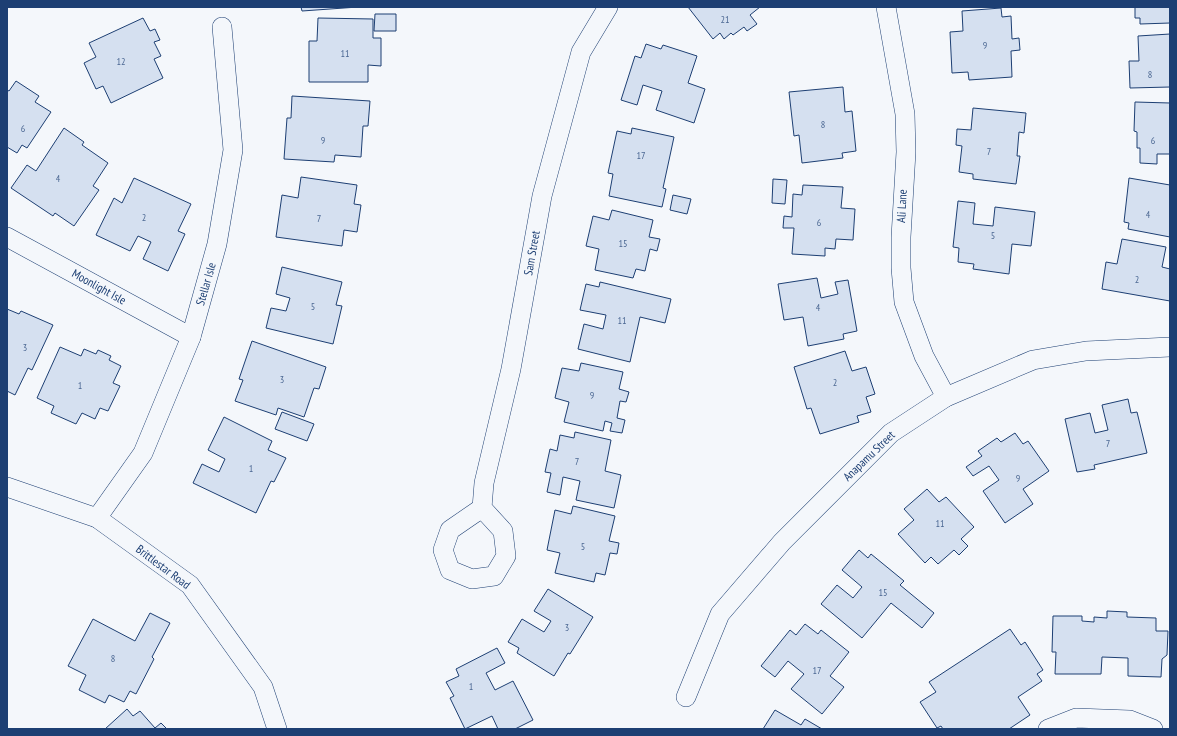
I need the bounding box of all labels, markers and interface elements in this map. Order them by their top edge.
house number: 21 [721,13,730,26]
house number: 9 [983,39,987,52]
house number: 11 [341,47,350,60]
house number: 12 [117,55,126,68]
house number: 8 [1148,68,1152,81]
house number: 8 [821,118,825,131]
house number: 6 [21,122,26,135]
house number: 9 [321,134,325,147]
house number: 6 [1151,134,1156,147]
house number: 7 [987,145,991,158]
house number: 17 [637,149,646,162]
house number: 4 [56,172,61,185]
street label: Ali Lane [893,189,910,223]
house number: 4 [1146,208,1151,221]
house number: 2 [142,211,146,224]
house number: 7 [317,212,321,225]
house number: 6 [817,216,822,229]
street label: Sam Street [520,229,543,276]
house number: 5 [991,229,995,242]
house number: 15 [619,237,628,250]
street label: Stellar Isle [192,261,219,307]
street label: Moonlight Isle [70,266,129,308]
house number: 2 [1135,273,1139,286]
house number: 5 [311,300,315,313]
house number: 4 [816,301,821,314]
house number: 11 [618,314,627,327]
house number: 3 [23,341,27,354]
house number: 3 [280,373,284,386]
house number: 2 [833,376,837,389]
house number: 1 [78,379,82,392]
house number: 9 [590,389,594,402]
street label: Anapamu Street [840,427,898,484]
house number: 7 [1106,437,1110,450]
house number: 7 [575,455,579,468]
house number: 1 [249,462,253,475]
house number: 9 [1016,472,1020,485]
house number: 11 [936,517,945,530]
house number: 5 [581,540,585,553]
street label: Brittlestar Road [133,541,194,592]
house number: 15 [879,586,888,599]
house number: 3 [565,621,569,634]
house number: 8 [111,652,115,665]
house number: 17 [813,664,822,677]
house number: 1 [469,680,473,693]

